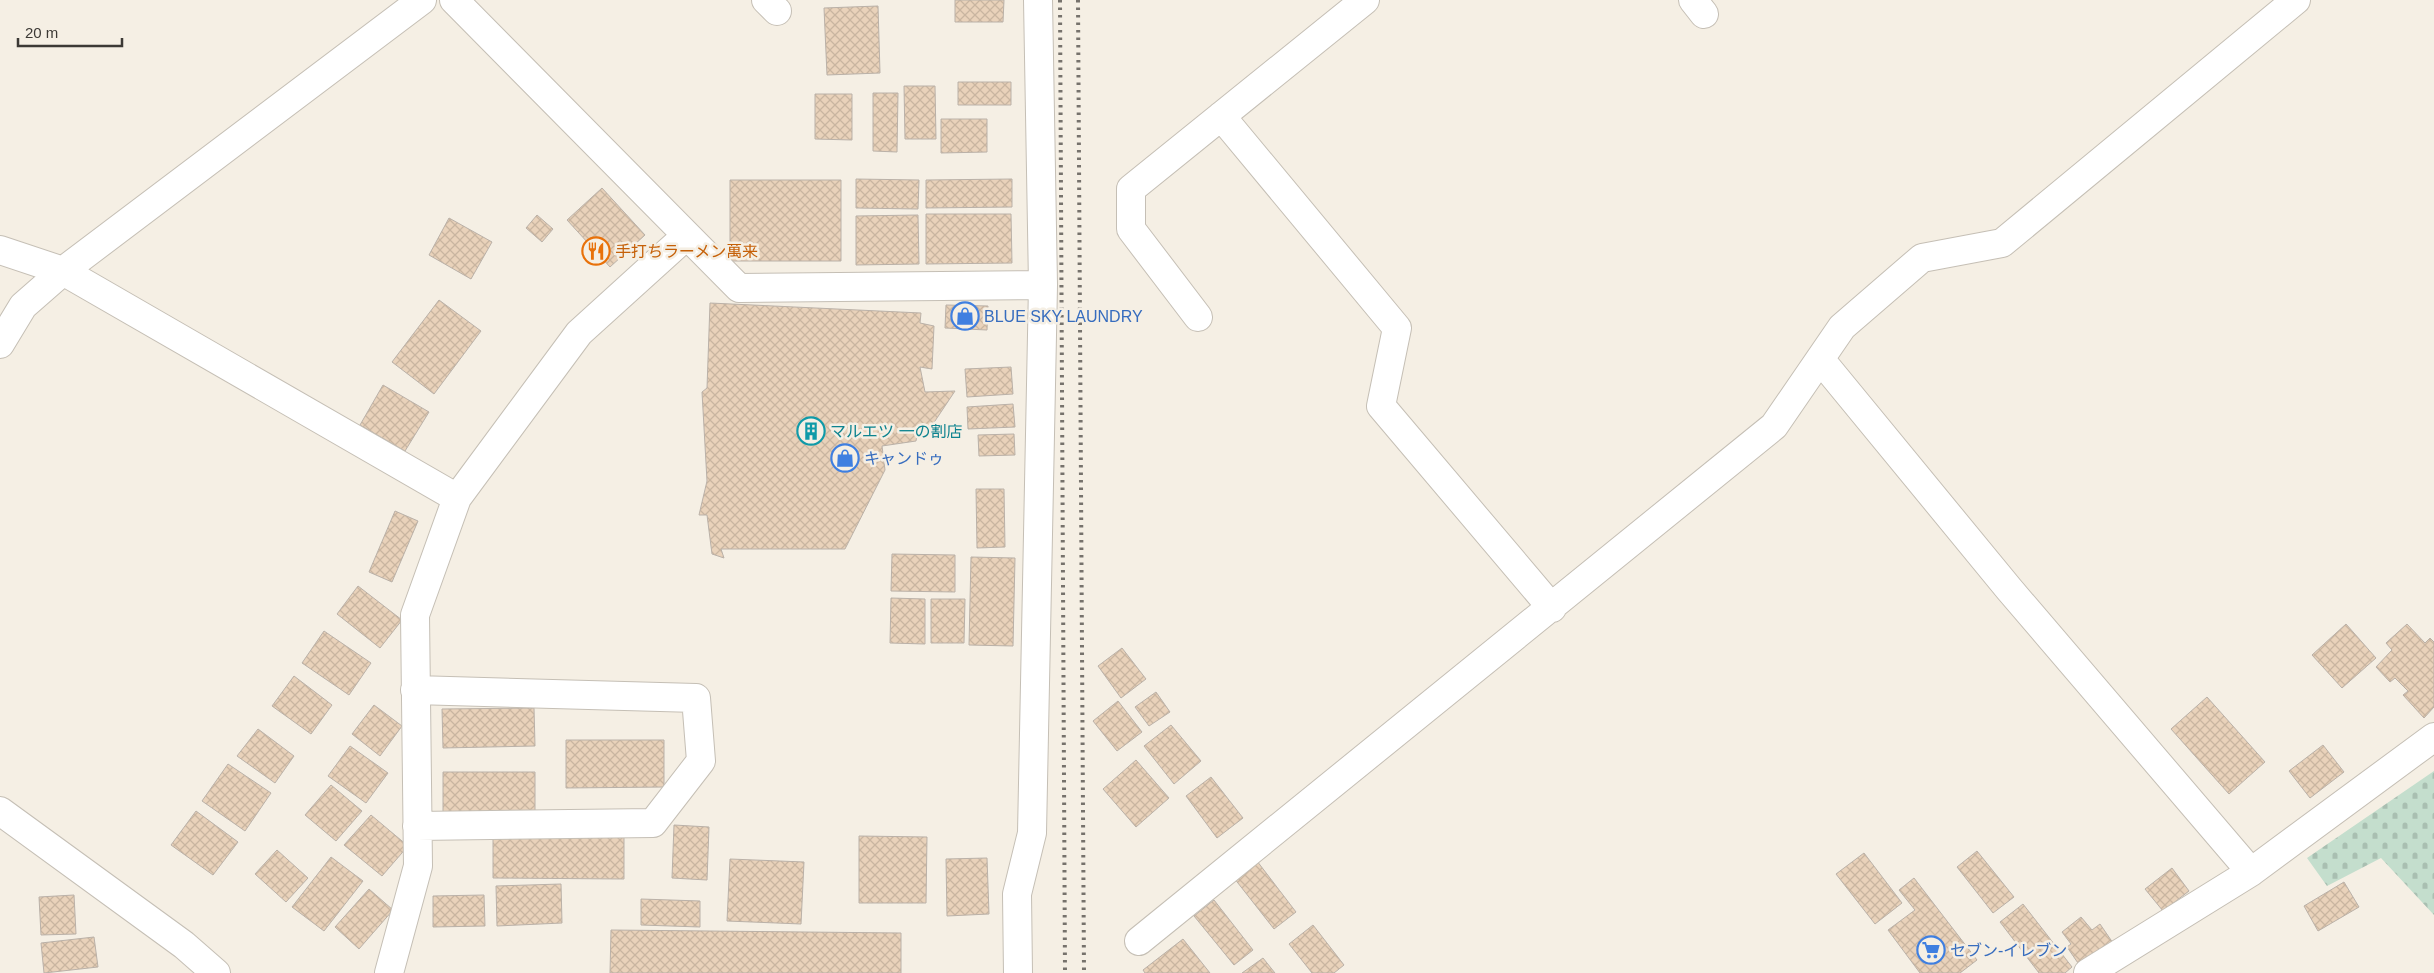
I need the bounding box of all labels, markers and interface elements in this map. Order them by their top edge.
scale bar [18,15,121,47]
text: 20 m [25,24,58,41]
restaurant icon: 手打ちラーメン萬来 [581,236,611,266]
place label: 手打ちラーメン萬来 [615,243,758,260]
shop icon: BLUE SKY LAUNDRY [950,301,980,331]
place label: BLUE SKY LAUNDRY [984,308,1143,325]
building icon: マルエツ 一の割店 [796,416,826,446]
place label: マルエツ 一の割店 [830,423,962,440]
shop icon: キャンドゥ [830,443,860,473]
place label: キャンドゥ [864,450,944,467]
supermarket icon: セブン-イレブン [1916,935,1946,965]
place label: セブン-イレブン [1950,942,2067,959]

